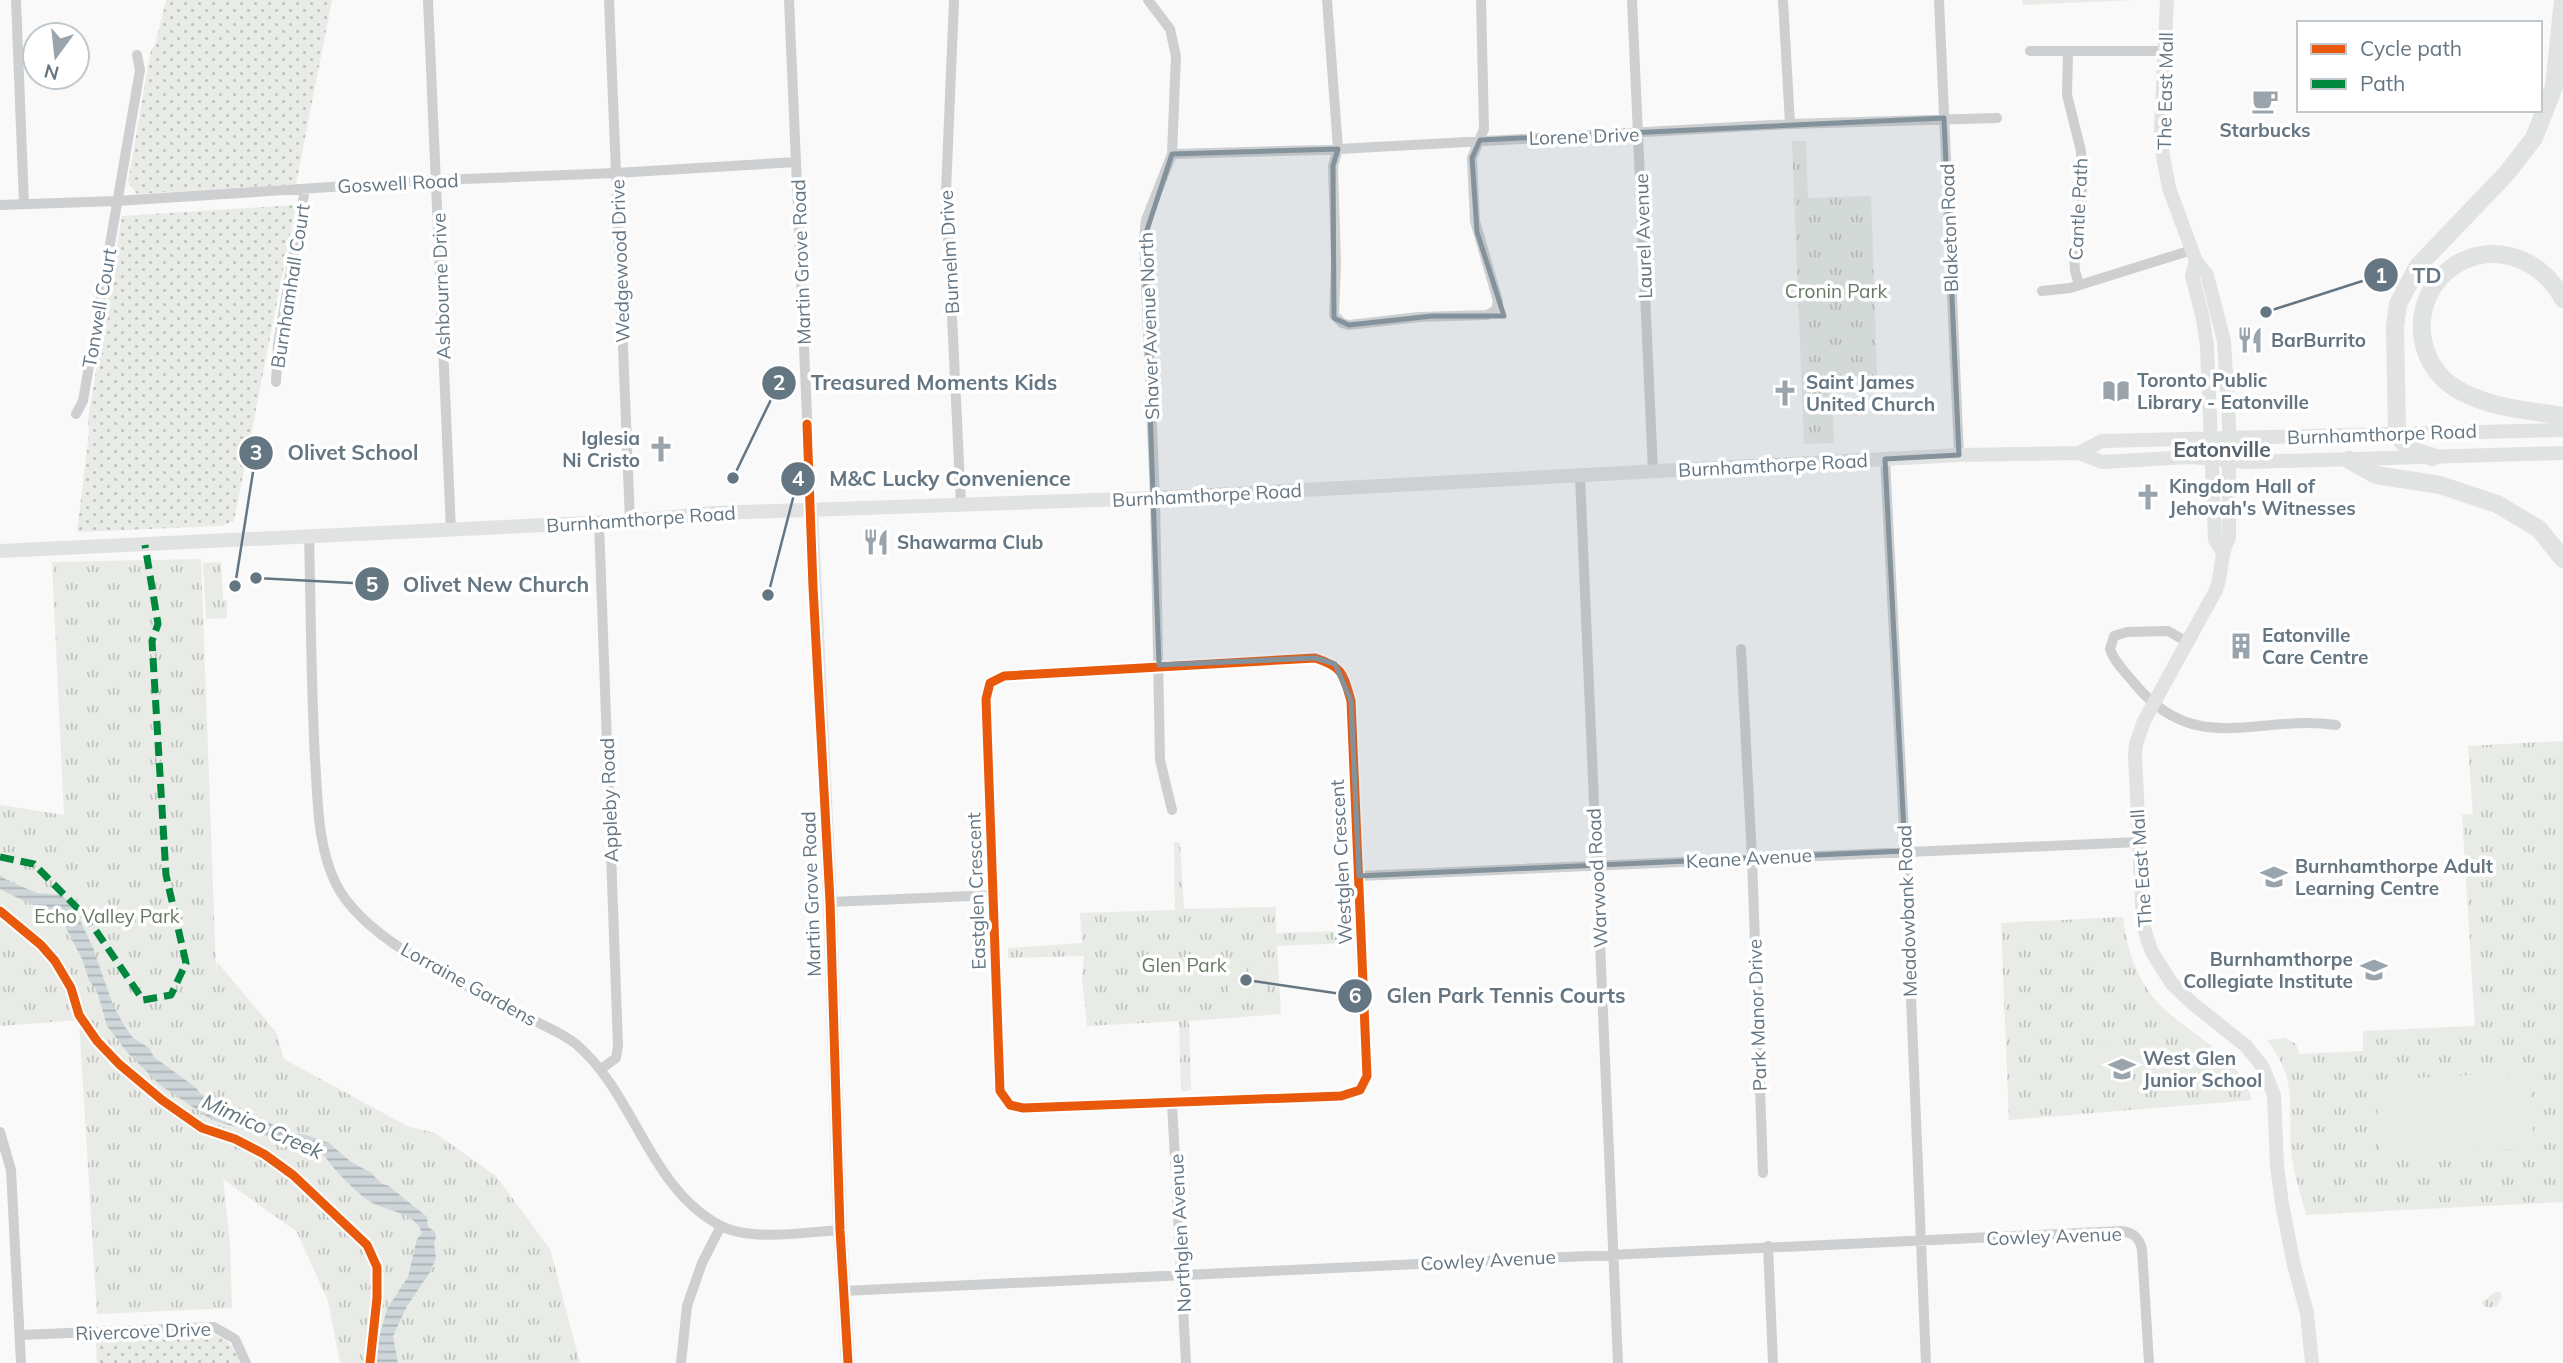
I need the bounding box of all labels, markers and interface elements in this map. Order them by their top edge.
north arrow [21,21,91,91]
legend [2297,21,2542,112]
street label: The East Mall [2152,32,2178,150]
text: Cycle path [2360,35,2462,61]
text: N [42,59,62,86]
text: Path [2360,70,2405,96]
cafe icon: Starbucks [2250,86,2280,116]
place label: Starbucks [2219,118,2311,142]
street label: Lorene Drive [1528,122,1640,150]
street label: Cantle Path [2063,157,2093,261]
street label: Blaketon Road [1935,163,1963,293]
street label: Goswell Road [337,168,459,198]
street label: Laurel Avenue [1629,173,1657,299]
street label: Wedgewood Drive [605,179,635,343]
street label: Martin Grove Road [786,179,816,345]
street label: Burnelm Drive [934,189,964,315]
street label: Burnhamhall Court [265,202,315,370]
street label: Ashbourne Drive [426,212,456,360]
street label: Shaver Avenue North [1134,232,1164,420]
street label: Tonwell Court [77,246,121,370]
callout: TD [2364,254,2456,296]
text: 1 [2375,262,2387,288]
text: TD [2412,262,2442,288]
park label: Cronin Park [1785,279,1887,303]
restaurant icon: BarBurrito [2235,325,2265,355]
place label: BarBurrito [2271,328,2366,352]
callout: Treasured Moments Kids [762,362,1071,404]
place label: Toronto Public Library - Eatonville [2137,368,2309,414]
text: 2 [773,369,785,395]
text: Treasured Moments Kids [811,369,1057,395]
place label: Saint James United Church [1806,370,1935,416]
library icon: Toronto Public Library - Eatonville [2101,376,2131,406]
church icon: Saint James United Church [1770,378,1800,408]
street label: Burnhamthorpe Road [2287,419,2477,449]
place label: Iglesia Ni Cristo [562,426,640,472]
callout: Olivet School [238,432,432,474]
church icon: Iglesia Ni Cristo [646,434,676,464]
district label: Eatonville [2173,436,2271,462]
text: 3 [250,439,262,465]
text: Olivet School [287,439,419,465]
street label: Burnhamthorpe Road [1678,448,1868,482]
callout: M&C Lucky Convenience [780,458,1085,500]
text: 4 [792,465,805,491]
text: M&C Lucky Convenience [829,465,1071,491]
place label: Kingdom Hall of Jehovah's Witnesses [2169,474,2356,520]
street label: Burnhamthorpe Road [1112,478,1302,512]
church icon: Kingdom Hall of Jehovah's Witnesses [2133,482,2163,512]
street label: Burnhamthorpe Road [545,500,737,538]
restaurant icon: Shawarma Club [861,527,891,557]
place label: Shawarma Club [897,530,1044,554]
callout: Olivet New Church [354,563,604,605]
text: 5 [366,571,378,597]
text: Olivet New Church [403,571,589,597]
place label: Eatonville Care Centre [2262,623,2369,669]
building icon: Eatonville Care Centre [2226,631,2256,661]
street label: Appleby Road [595,737,623,863]
street label: Westglen Crescent [1325,778,1357,945]
street label: Warwood Road [1581,808,1613,948]
street label: The East Mall [2125,808,2157,928]
street label: Martin Grove Road [796,811,826,977]
street label: Eastglen Crescent [961,811,991,970]
street label: Meadowbank Road [1892,825,1922,997]
street label: Keane Avenue [1685,843,1813,873]
place label: Burnhamthorpe Adult Learning Centre [2295,854,2493,900]
school or university icon: Burnhamthorpe Adult Learning Centre [2259,862,2289,892]
park label: Echo Valley Park [34,904,180,928]
street label: Lorraine Gardens [397,937,541,1031]
street label: Park Manor Drive [1742,938,1772,1092]
place label: Burnhamthorpe Collegiate Institute [2183,947,2353,993]
park label: Glen Park [1142,953,1227,977]
school or university icon: Burnhamthorpe Collegiate Institute [2359,955,2389,985]
callout: Glen Park Tennis Courts [1337,975,1639,1017]
text: 6 [1349,982,1361,1008]
text: Glen Park Tennis Courts [1387,982,1625,1008]
place label: West Glen Junior School [2143,1046,2262,1092]
school or university icon: West Glen Junior School [2107,1054,2137,1084]
water label: Mimico Creek [199,1088,329,1165]
street label: Northglen Avenue [1164,1153,1196,1313]
street label: Cowley Avenue [1986,1222,2122,1250]
street label: Cowley Avenue [1420,1244,1556,1276]
street label: Rivercove Drive [75,1317,211,1345]

